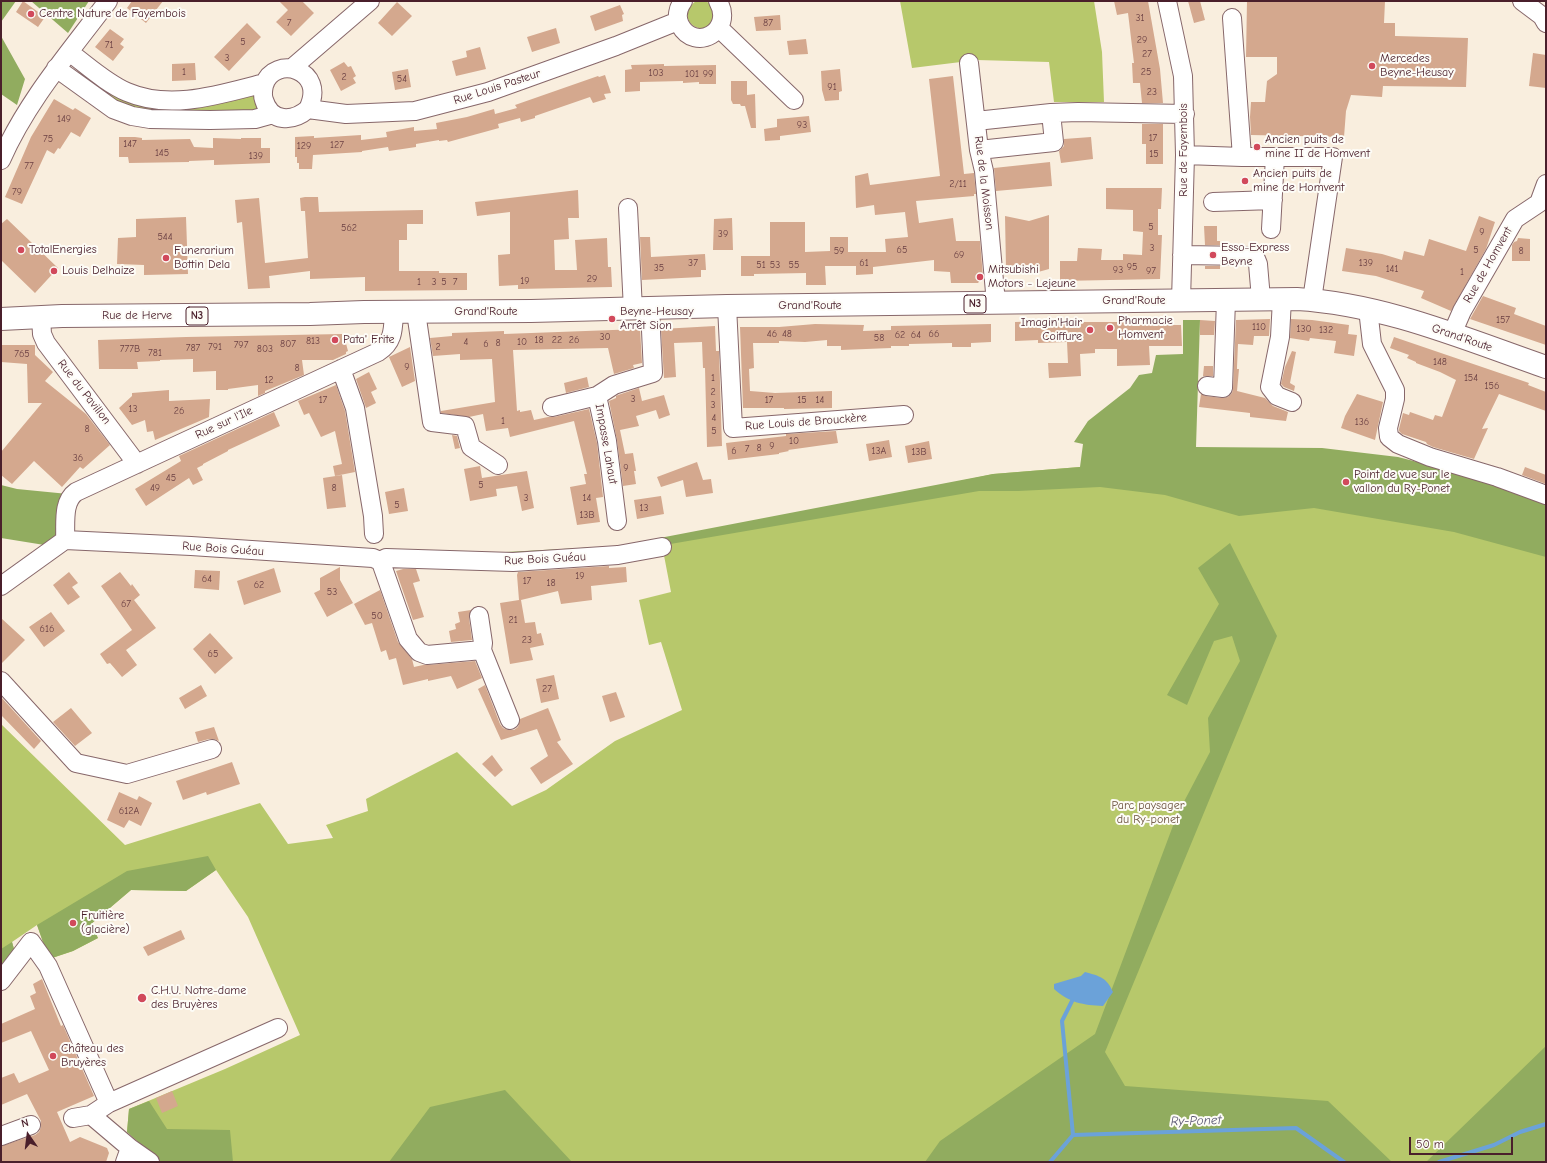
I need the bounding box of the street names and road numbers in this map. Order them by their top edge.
street label: Rue Louis Pasteur [452,66,542,108]
street label: Rue de Fayembois [1177,103,1191,197]
street label: Rue de la Moisson [971,135,997,231]
street label: Rue de Homvent [1460,224,1516,306]
street label: Grand'Route [1102,294,1166,308]
road number: N3 [964,295,986,313]
street label: Grand'Route [778,299,842,313]
street label: Grand'Route [454,305,518,319]
road number: N3 [186,307,208,325]
street label: Rue de Herve [102,309,172,323]
street label: Grand'Route [1430,321,1494,355]
street label: Rue du Pavillon [54,357,114,427]
street label: Rue sur l'Ile [193,403,255,443]
street label: Impasse Lahaut [592,403,620,485]
street label: Rue Louis de Brouckère [745,411,867,433]
street label: Rue Bois Guéau [182,539,264,559]
street label: Rue Bois Guéau [504,550,586,568]

